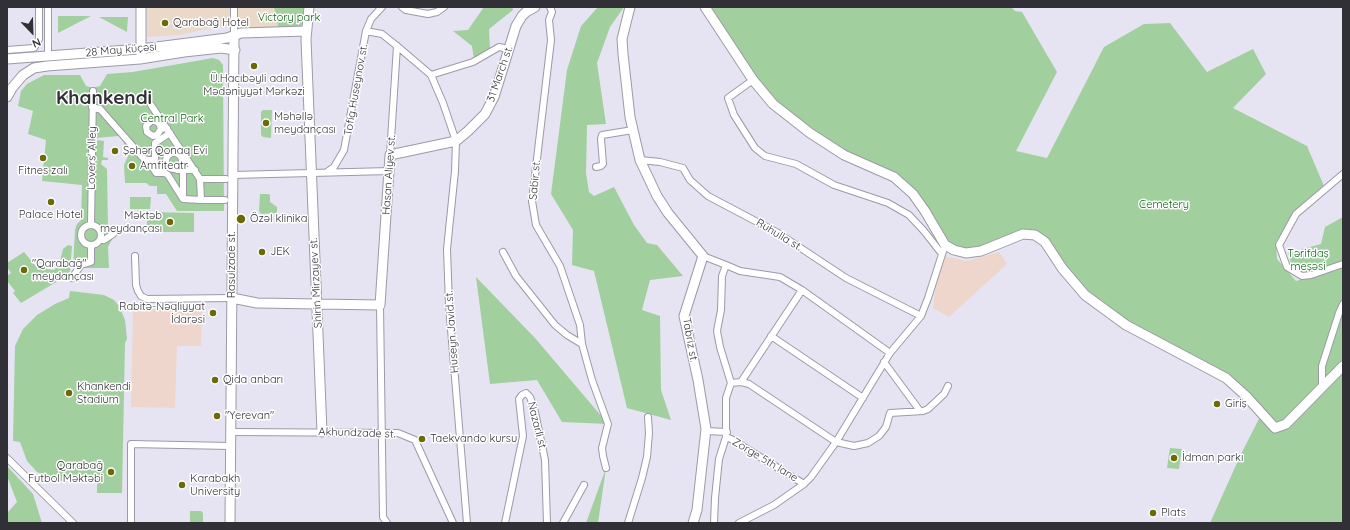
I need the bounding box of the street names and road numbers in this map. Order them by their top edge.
street label: 28 May küçəsi [85,40,157,60]
street label: Tofig Huseynov st. [341,43,371,137]
street label: 31 March st. [484,44,516,104]
street label: Lovers' Alley [85,126,99,190]
street label: Hasan Aliyev st. [380,135,398,215]
street label: Sabir st. [527,160,543,200]
street label: Ruhulla st. [753,216,805,254]
street label: Rasulzade st. [225,232,239,298]
street label: Shirin Mirzayev st. [307,238,325,328]
street label: Huseyn Javid st. [443,290,461,374]
street label: Tabriz st. [680,317,700,363]
street label: Nazarli st. [525,400,549,452]
street label: Akhundzade st. [318,425,396,441]
street label: Zorge 5th lane [730,435,800,485]

